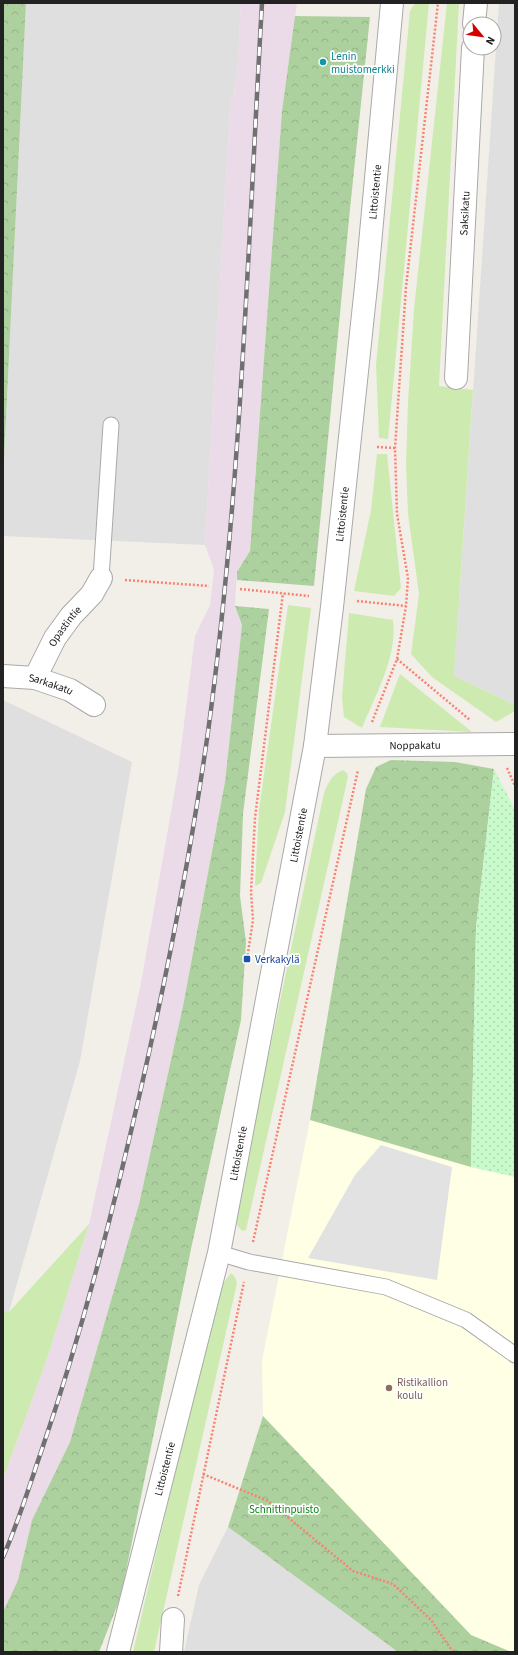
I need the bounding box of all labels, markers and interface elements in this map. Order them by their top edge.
north arrow [462,16,502,56]
text: N [482,34,499,47]
place label: Lenin muistomerkki [331,49,395,77]
marker: Lenin muistomerkki [318,57,328,67]
street label: Littoistentie [365,163,385,220]
street label: Saksikatu [456,191,474,236]
street label: Littoistentie [332,485,353,542]
street label: Opastintie [45,602,85,649]
street label: Sarkakatu [28,671,76,699]
street label: Noppakatu [389,738,441,753]
street label: Littoistentie [286,806,311,864]
place label: Verkakylä [255,952,300,967]
marker: Verkakylä [242,954,252,964]
street label: Littoistentie [226,1124,251,1182]
place label: Ristikallion koulu [397,1375,448,1403]
marker: Ristikallion koulu [384,1383,394,1393]
street label: Littoistentie [151,1440,179,1498]
park label: Schnittinpuisto [249,1502,319,1517]

